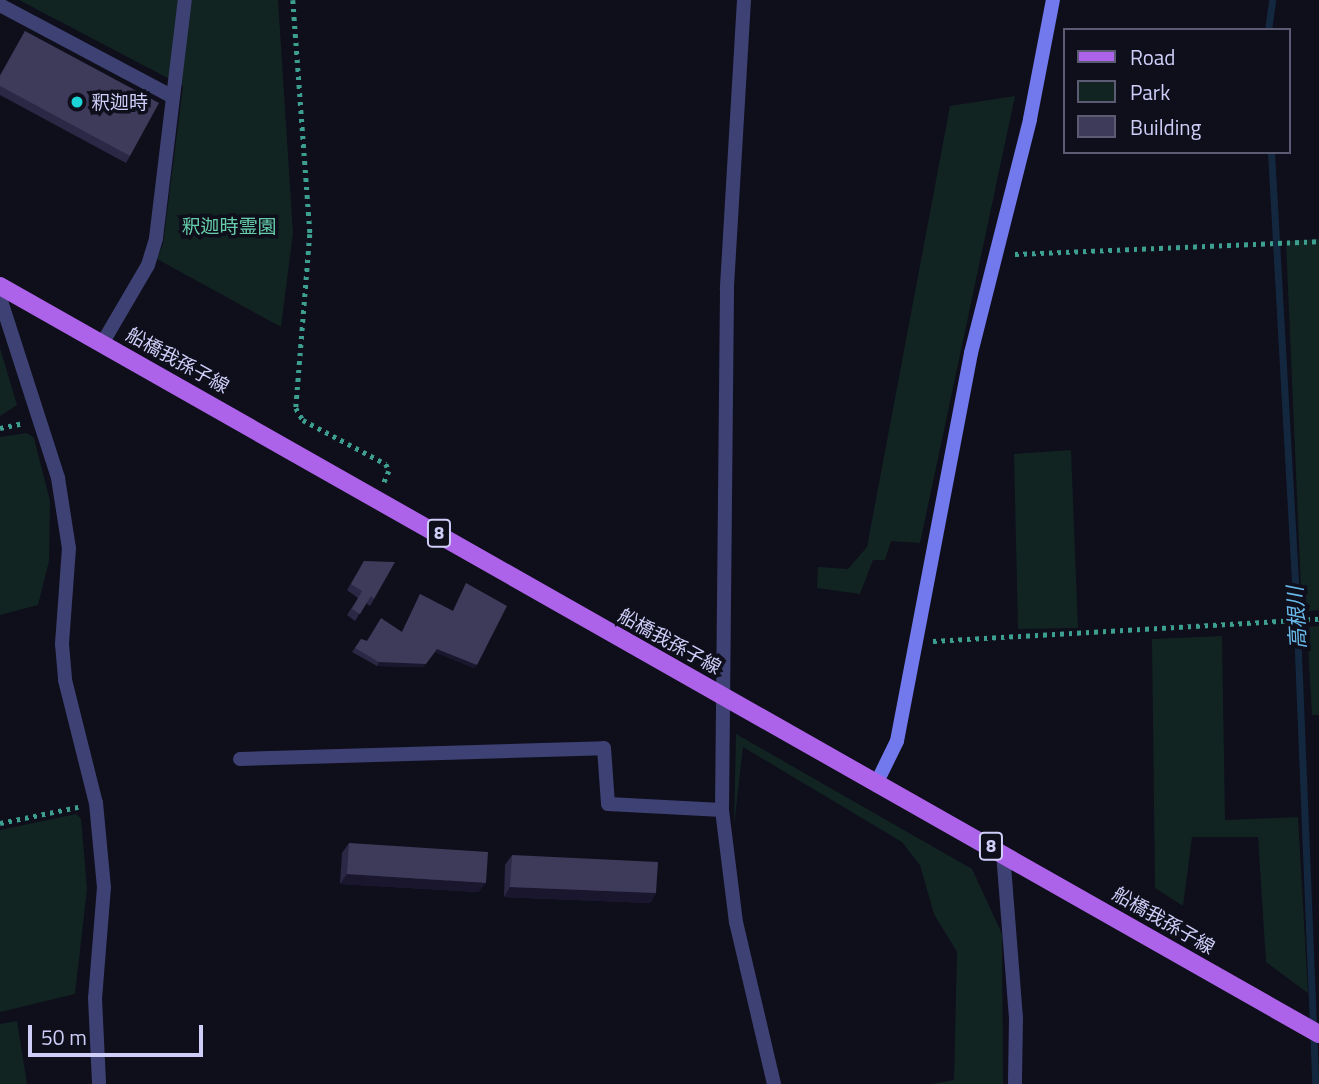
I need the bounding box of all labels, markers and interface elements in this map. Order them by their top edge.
legend [1064,28,1291,154]
text: Road [1130,41,1175,73]
text: Park [1130,76,1170,108]
place label: 釈迦時 [91,91,148,113]
marker: 釈迦時 [69,94,85,110]
text: Building [1130,111,1201,143]
park label: 釈迦時霊園 [182,215,276,237]
street label: 船橋我孫子線 [123,322,233,398]
road number: 8 [427,518,451,548]
water label: 高根川 [1282,586,1310,650]
street label: 船橋我孫子線 [615,603,725,679]
road number: 8 [979,832,1003,860]
street label: 船橋我孫子線 [1109,882,1219,958]
scale bar [32,1010,206,1054]
text: 50 m [41,1021,87,1053]

